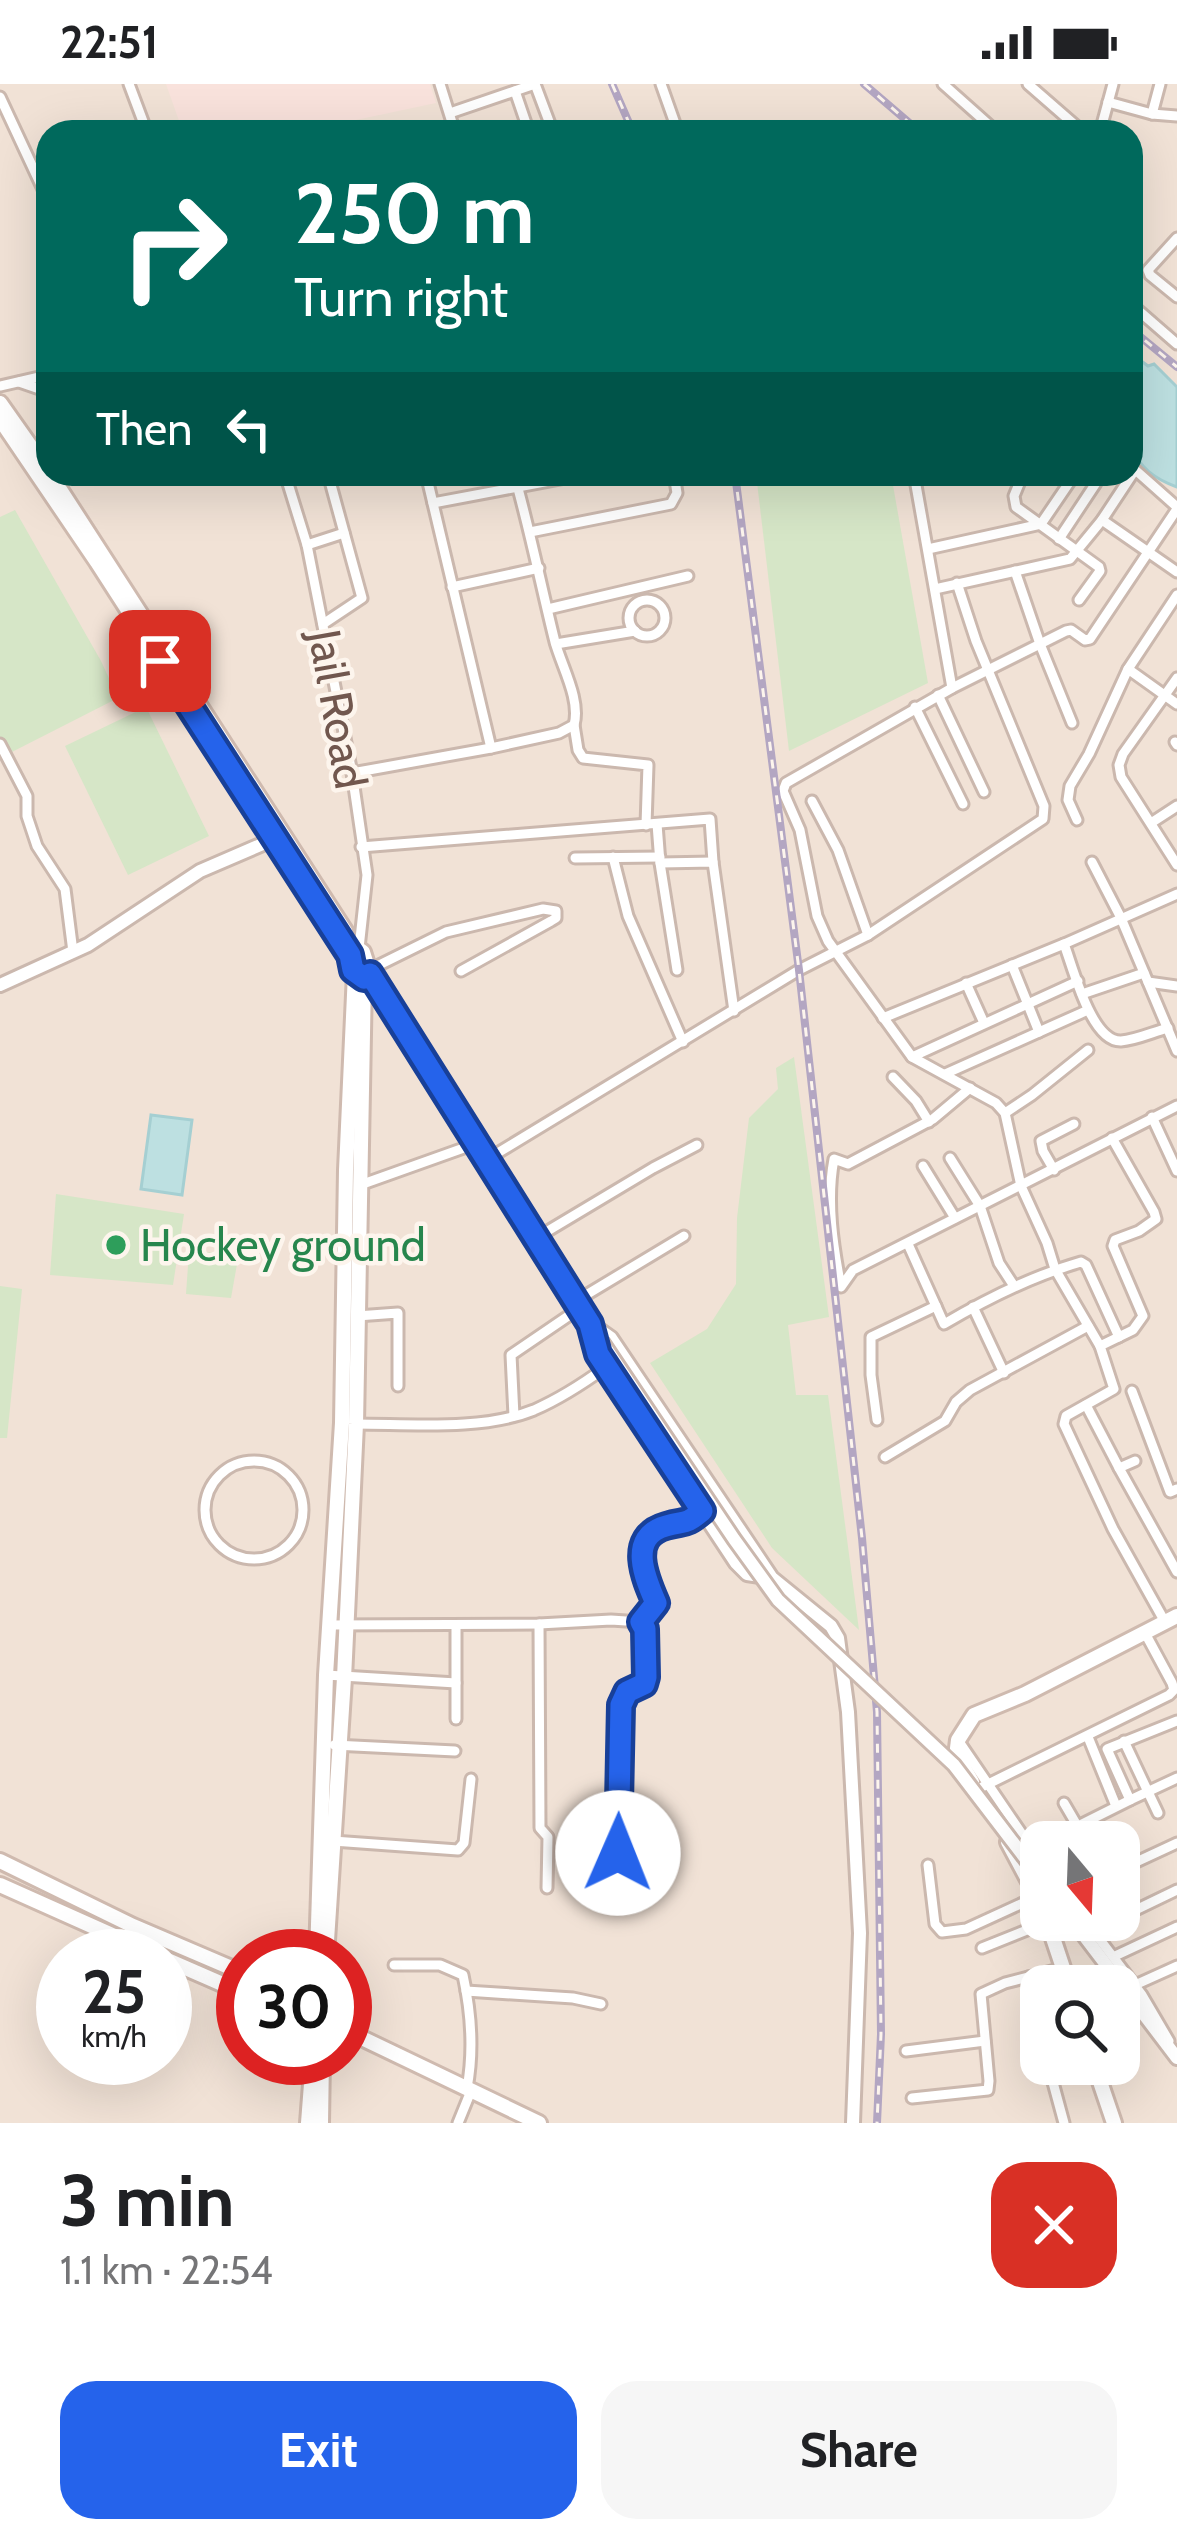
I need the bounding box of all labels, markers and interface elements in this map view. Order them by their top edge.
text: 22:51 [60,15,158,69]
text: 250 m [294,162,535,264]
icon: right [96,168,252,324]
text: Turn right [294,264,508,330]
icon: left [216,396,282,462]
text: Then [96,402,192,456]
pin [109,610,211,712]
street label: Jail Road [297,624,379,793]
icon: arrive [127,628,193,694]
place label: Hockey ground [140,1218,426,1272]
marker: Hockey ground [103,1232,129,1258]
position arrow [555,1790,681,1916]
north arrow [1020,1821,1140,1941]
map controls [1020,1821,1140,2085]
speed limit sign: 30 [216,1929,372,2085]
text: 25 [82,1955,146,2028]
button: search [1020,1965,1140,2085]
text: km/h [81,2018,147,2055]
text: 3 min [60,2157,235,2244]
button: close [991,2162,1117,2288]
text: 1.1 km · 22:54 [60,2246,273,2294]
button: Exit [60,2381,577,2519]
button: Share [601,2381,1117,2519]

